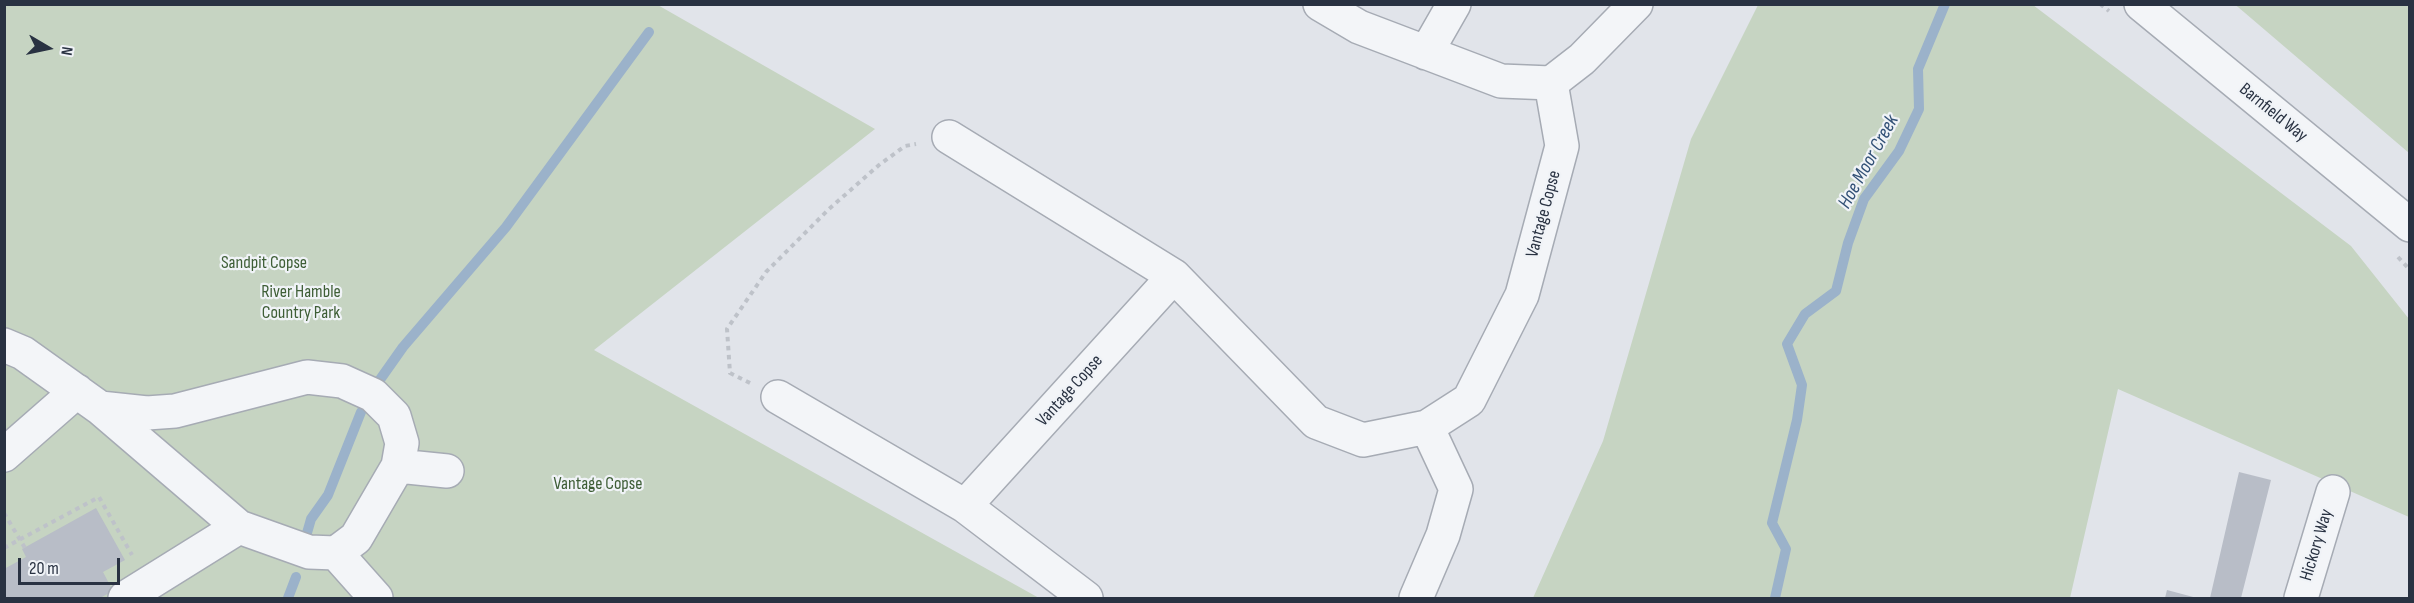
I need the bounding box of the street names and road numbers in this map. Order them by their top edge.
street label: Barnfield Way [2234,79,2312,147]
street label: Vantage Copse [1522,168,1566,260]
street label: Vantage Copse [1032,351,1108,431]
street label: Hickory Way [2296,507,2338,583]

